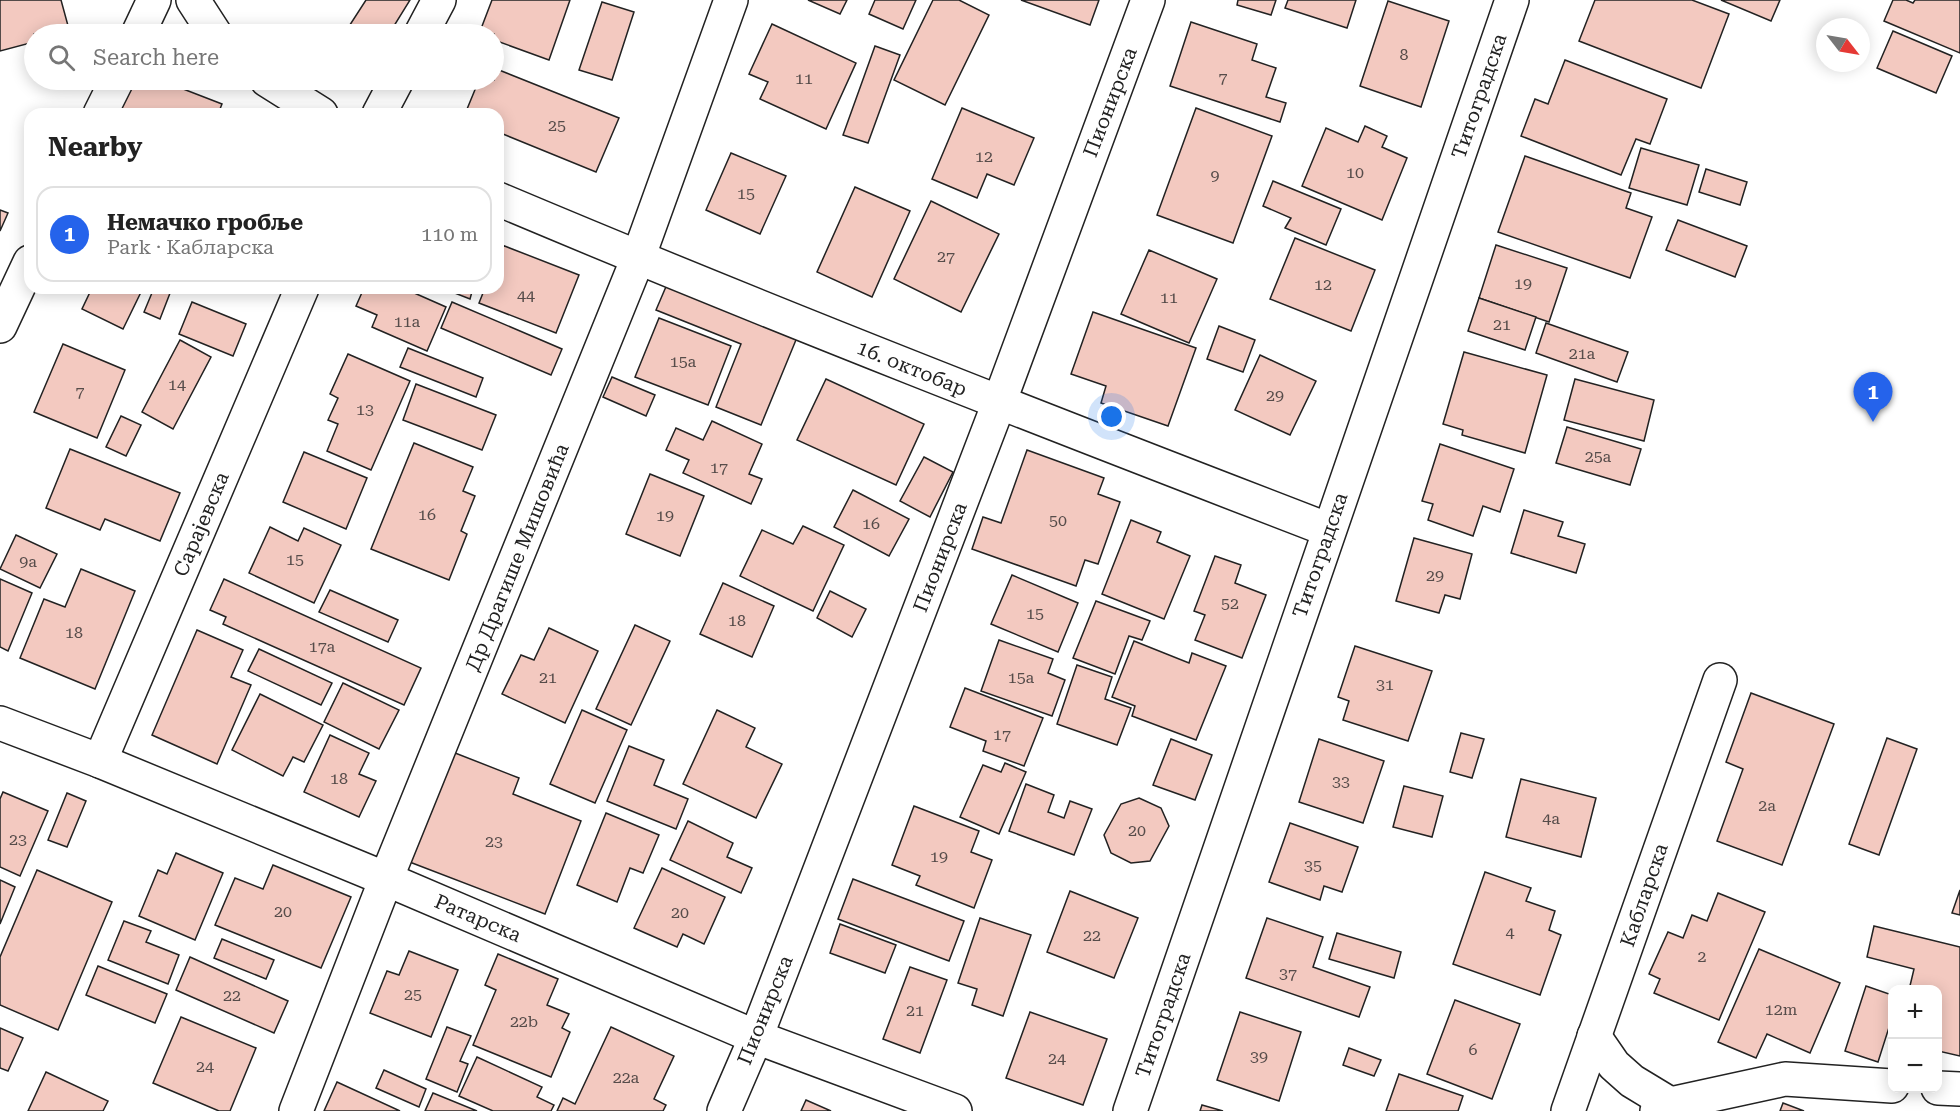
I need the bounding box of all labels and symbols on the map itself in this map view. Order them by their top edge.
north arrow [1816,18,1870,72]
street label: Титоградска [1446,30,1512,162]
street label: Пионирска [1078,44,1142,160]
house number: 8 [1400,45,1409,64]
house number: 7 [1219,68,1228,87]
house number: 11 [795,69,813,88]
house number: 25 [548,116,566,135]
house number: 12 [975,147,993,166]
house number: 10 [1346,163,1364,182]
house number: 9 [1211,166,1220,185]
house number: 15 [737,184,755,203]
house number: 27 [937,247,955,266]
house number: 19 [1514,274,1532,293]
house number: 12 [1314,275,1332,294]
house number: 44 [517,286,535,305]
house number: 11 [1160,288,1178,307]
house number: 11a [394,312,421,331]
house number: 21 [1493,315,1511,334]
street label: 16. октобар [853,335,971,401]
house number: 21a [1569,344,1596,363]
house number: 15a [670,352,697,371]
pin: 1 [1854,372,1892,422]
house number: 14 [168,375,186,394]
house number: 7 [76,382,85,401]
house number: 29 [1266,386,1284,405]
house number: 13 [356,400,374,419]
your location [1097,402,1126,431]
street label: Др Драгише Мишовића [460,440,574,674]
house number: 25a [1585,447,1612,466]
house number: 17 [710,458,728,477]
street label: Сарајевска [168,468,234,580]
street label: Титоградска [1287,489,1353,621]
street label: Пионирска [908,499,972,615]
house number: 16 [418,505,436,524]
house number: 19 [656,506,674,525]
house number: 50 [1049,511,1067,530]
house number: 16 [862,514,880,533]
house number: 15 [286,550,304,569]
house number: 9a [19,552,37,571]
house number: 29 [1426,566,1444,585]
house number: 52 [1221,594,1239,613]
house number: 15 [1026,604,1044,623]
house number: 18 [728,611,746,630]
house number: 18 [65,623,83,642]
house number: 17a [309,637,336,656]
house number: 21 [539,668,557,687]
house number: 15a [1008,668,1035,687]
house number: 31 [1376,675,1394,694]
house number: 17 [993,725,1011,744]
house number: 18 [330,769,348,788]
house number: 33 [1332,772,1350,791]
house number: 2a [1758,796,1776,815]
house number: 4a [1542,809,1560,828]
house number: 20 [1128,821,1146,840]
house number: 23 [9,830,27,849]
house number: 23 [485,832,503,851]
street label: Кабларска [1615,840,1673,950]
house number: 19 [930,847,948,866]
house number: 35 [1304,856,1322,875]
street label: Ратарска [431,889,525,947]
house number: 20 [274,902,292,921]
house number: 20 [671,903,689,922]
house number: 4 [1506,923,1515,942]
house number: 22 [1083,926,1101,945]
house number: 2 [1698,947,1707,966]
street label: Титоградска [1130,949,1196,1081]
street label: Пионирска [732,952,798,1068]
house number: 37 [1279,964,1297,983]
house number: 25 [404,985,422,1004]
house number: 22 [223,986,241,1005]
house number: 12m [1765,1000,1798,1019]
house number: 21 [906,1001,924,1020]
house number: 22b [510,1012,538,1031]
house number: 6 [1469,1040,1478,1059]
house number: 39 [1250,1047,1268,1066]
house number: 24 [1048,1049,1066,1068]
house number: 24 [196,1057,214,1076]
house number: 22a [613,1068,640,1087]

